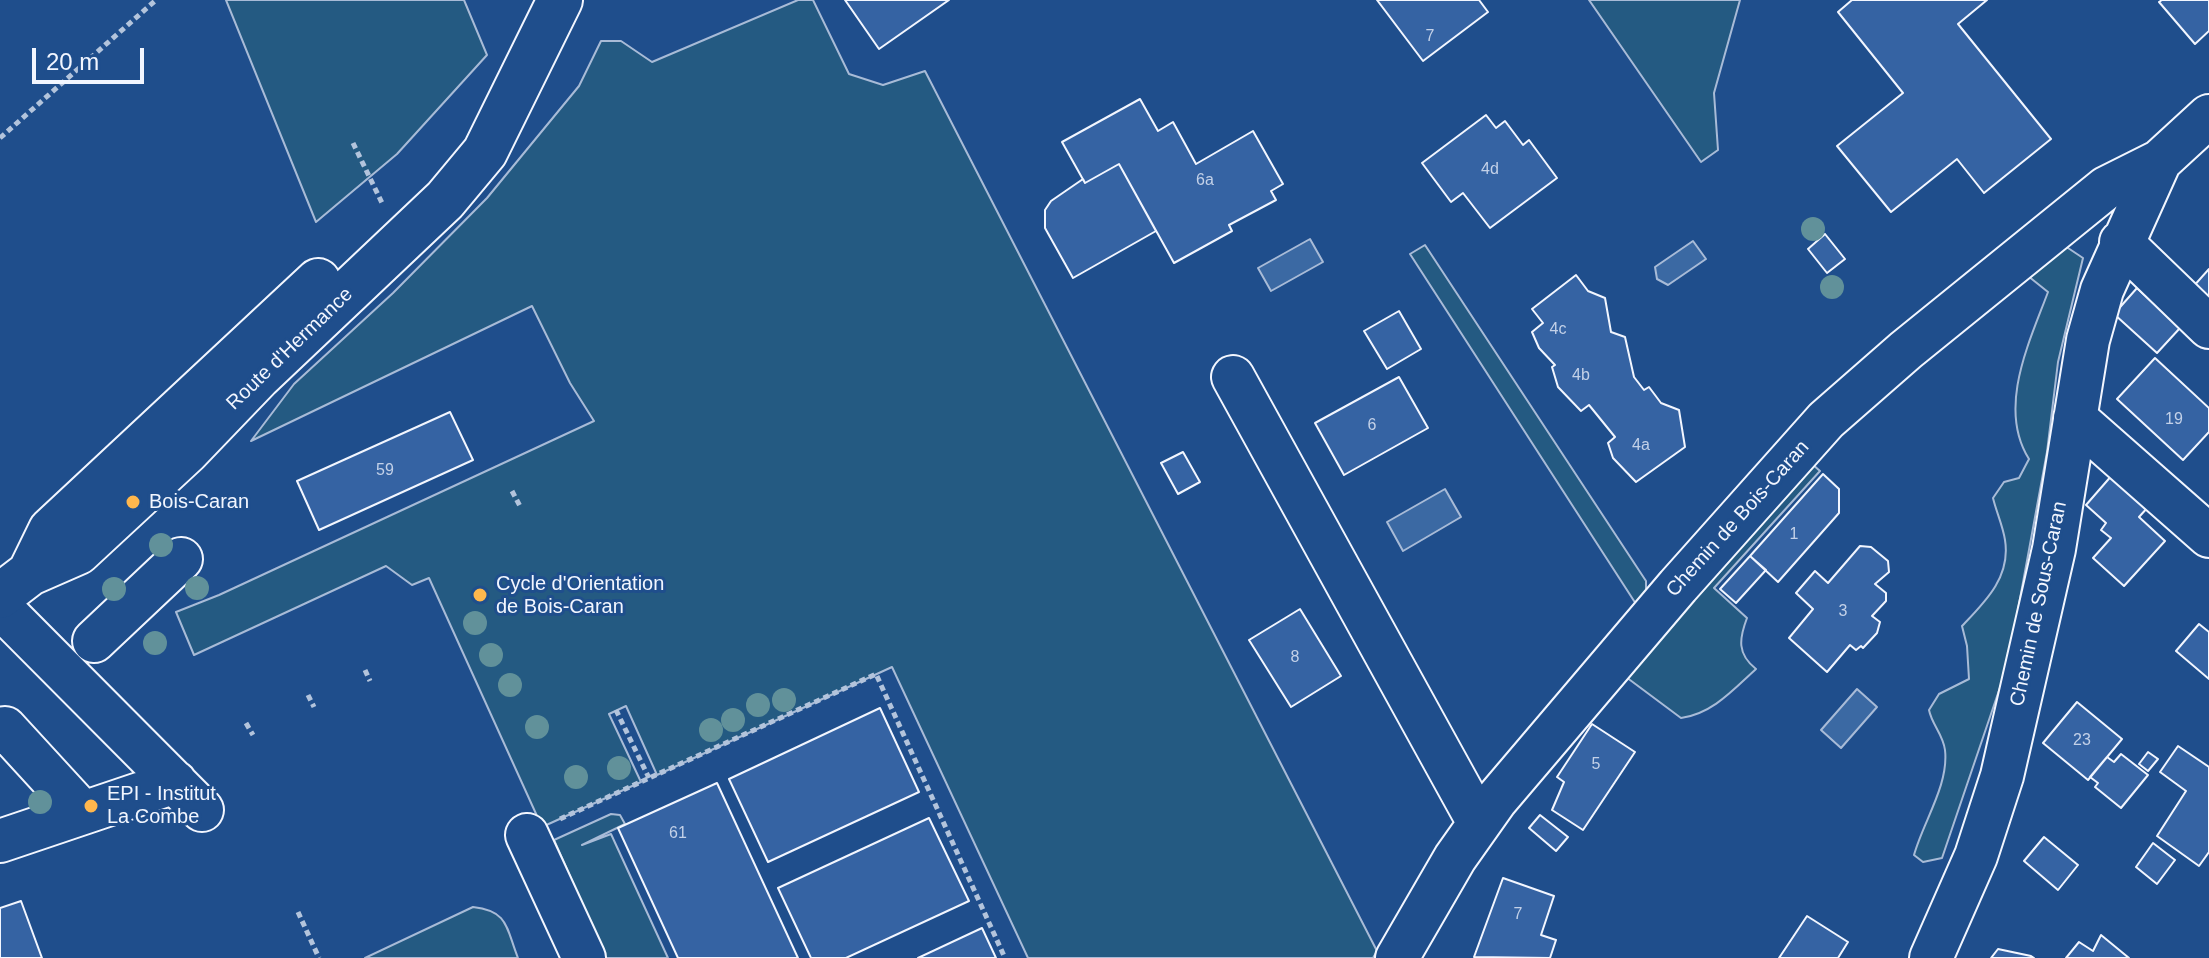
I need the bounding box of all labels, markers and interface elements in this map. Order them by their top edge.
house number: 7 [1426,27,1434,47]
scale bar [36,32,148,82]
text: 20 m [46,48,99,75]
house number: 4d [1481,160,1499,180]
house number: 6a [1196,171,1214,191]
street label: Route d'Hermance [222,283,358,415]
house number: 4c [1550,320,1566,340]
house number: 4b [1572,366,1590,386]
house number: 19 [2165,410,2183,430]
house number: 6 [1368,416,1376,436]
house number: 4a [1632,436,1650,456]
street label: Chemin de Bois-Caran [1661,436,1815,602]
house number: 59 [376,461,394,481]
place label: Bois-Caran [149,490,249,514]
marker: Bois-Caran [124,493,142,511]
street label: Chemin de Sous-Caran [2006,499,2072,709]
house number: 1 [1790,525,1798,545]
place label: Cycle d'Orientation de Bois-Caran [496,572,664,619]
marker: Cycle d'Orientation de Bois-Caran [471,586,489,604]
house number: 3 [1839,602,1847,622]
house number: 8 [1291,648,1299,668]
house number: 23 [2073,731,2091,751]
house number: 5 [1592,755,1600,775]
place label: EPI - Institut La Combe [107,782,216,829]
marker: EPI - Institut La Combe [82,797,100,815]
house number: 61 [669,824,687,844]
house number: 7 [1514,905,1522,925]

